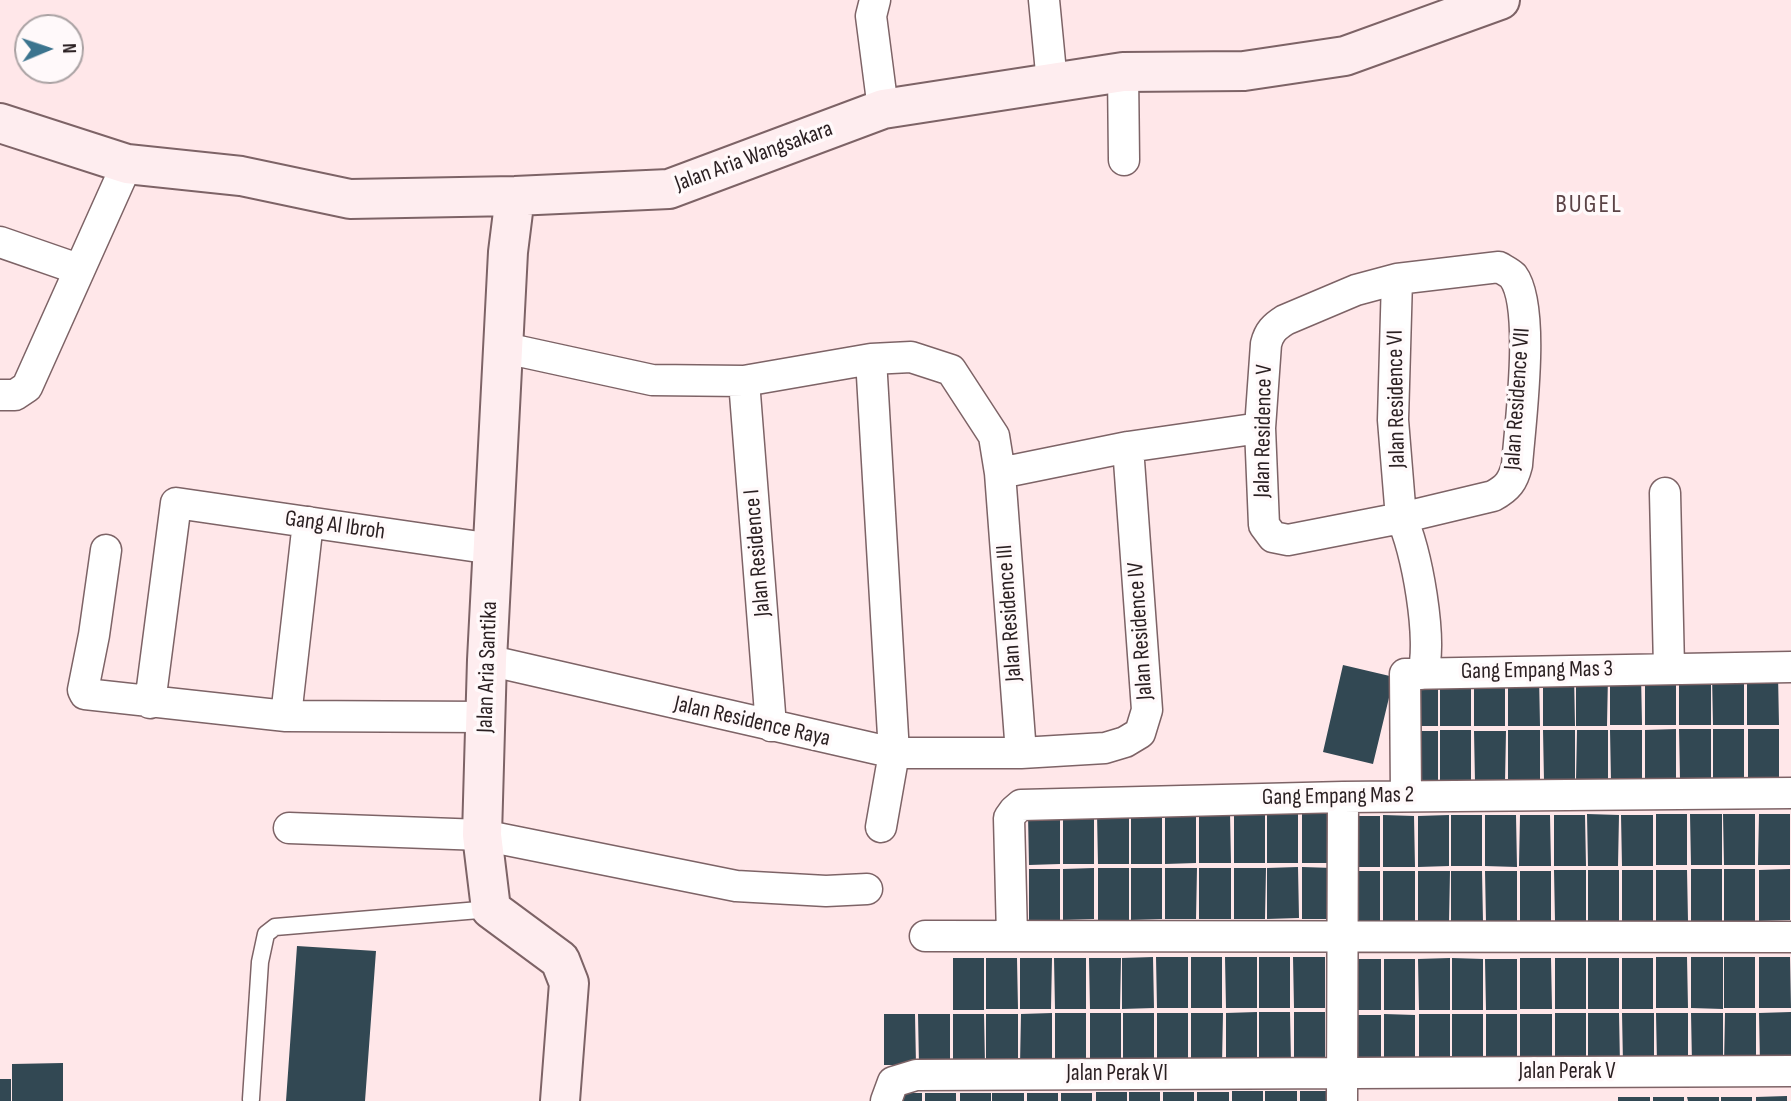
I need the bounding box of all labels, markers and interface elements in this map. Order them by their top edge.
north arrow [14,14,84,84]
text: N [57,43,80,54]
street label: Jalan Aria Wangsakara [671,116,837,198]
district label: BUGEL [1556,189,1622,221]
street label: Jalan Residence VII [1499,327,1537,471]
street label: Jalan Residence VI [1382,330,1412,468]
street label: Jalan Residence V [1249,364,1279,498]
street label: Jalan Residence I [739,488,777,618]
street label: Gang Al Ibroh [283,505,387,547]
street label: Jalan Residence III [991,544,1029,682]
street label: Jalan Residence IV [1122,561,1160,701]
street label: Jalan Aria Santika [472,601,504,733]
street label: Gang Empang Mas 3 [1461,656,1613,686]
street label: Jalan Residence Raya [671,691,833,753]
street label: Gang Empang Mas 2 [1262,782,1414,812]
street label: Jalan Perak V [1518,1058,1616,1086]
street label: Jalan Perak VI [1066,1060,1168,1088]

